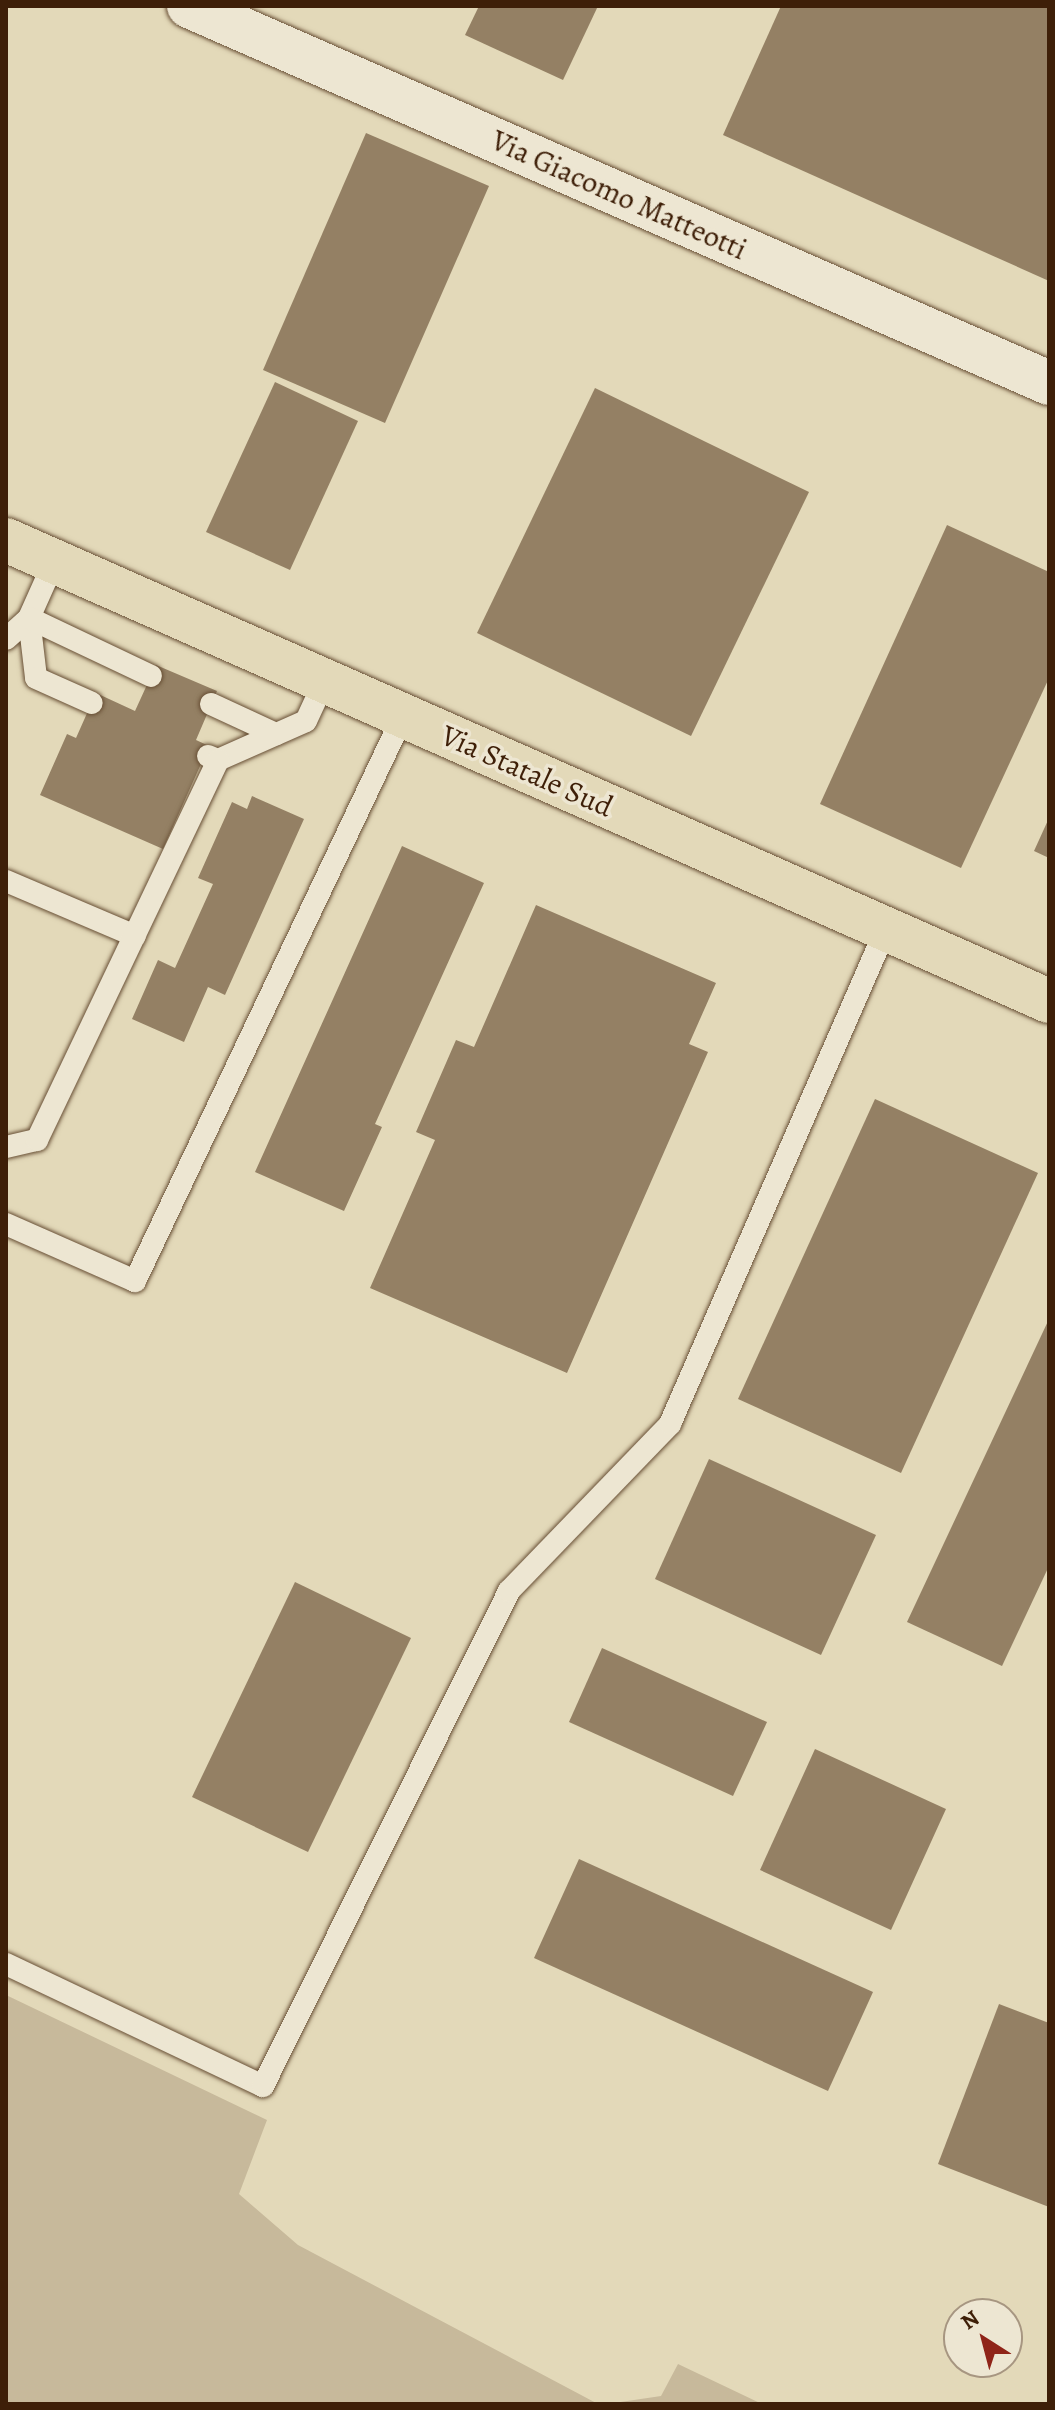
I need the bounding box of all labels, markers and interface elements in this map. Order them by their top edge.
street label: Via Giacomo Matteotti [486,122,752,268]
street label: Via Statale Sud [436,717,618,825]
north arrow [943,2298,1023,2378]
text: N [955,2303,985,2337]

